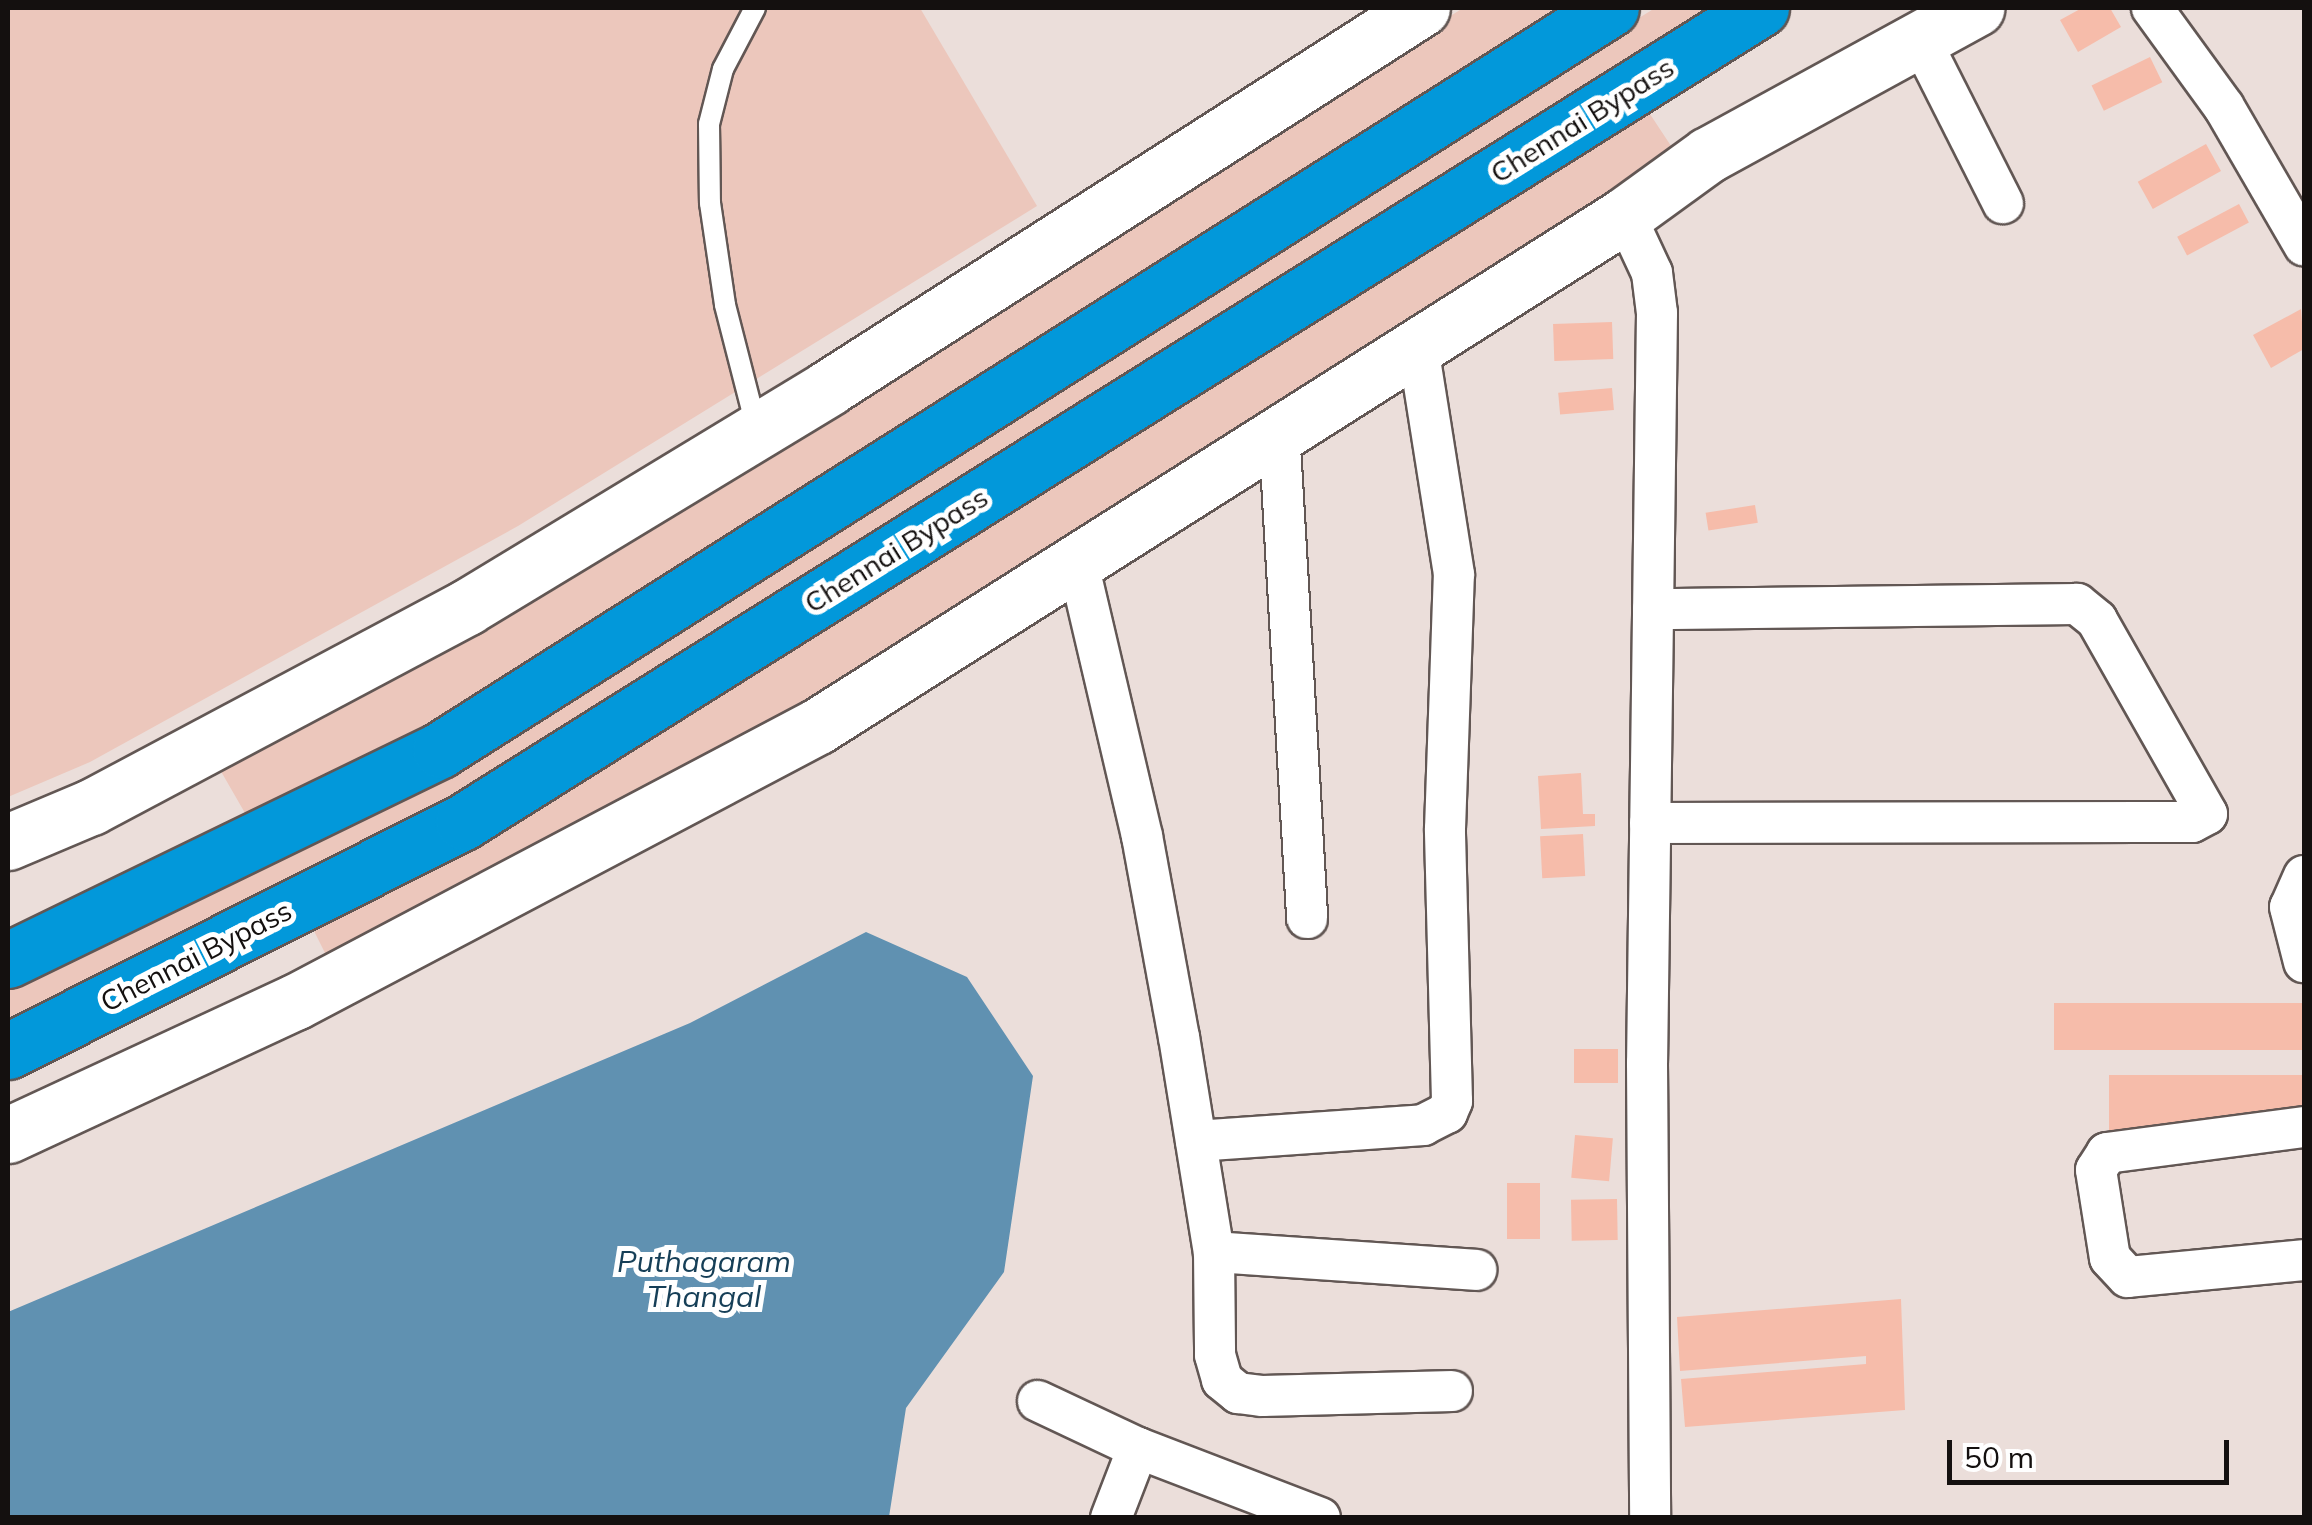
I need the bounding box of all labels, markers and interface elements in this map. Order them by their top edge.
street label: Chennai Bypass [1484,50,1680,190]
street label: Chennai Bypass [798,480,994,620]
street label: Chennai Bypass [95,893,297,1019]
water label: Puthagaram Thangal [617,1243,791,1314]
scale bar [1952,1420,2234,1482]
text: 50 m [1964,1438,2034,1476]

